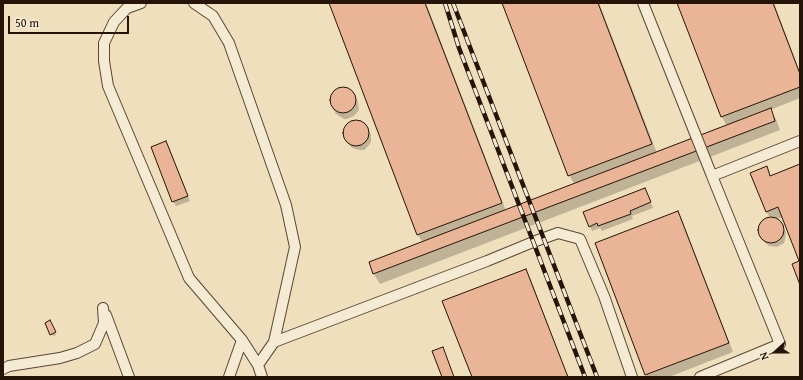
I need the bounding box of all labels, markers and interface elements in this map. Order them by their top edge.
scale bar [10,8,131,34]
text: 50 m [15,14,39,31]
north arrow [755,332,795,372]
text: N [755,350,773,363]

